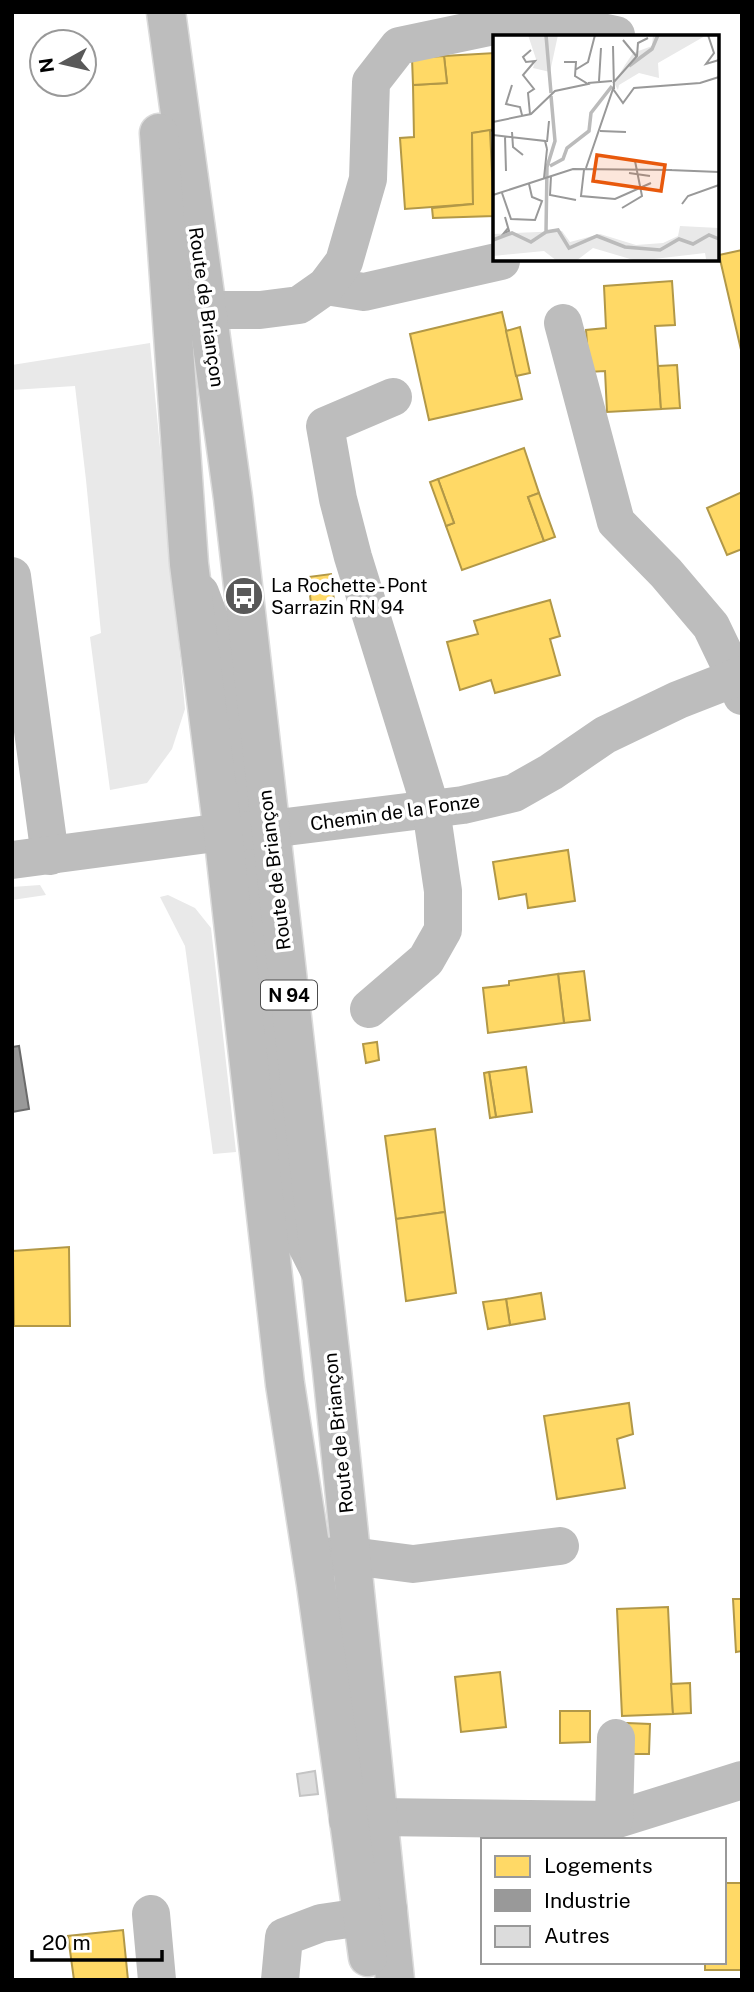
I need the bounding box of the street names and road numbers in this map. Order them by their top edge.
street label: Route de Briançon [185,226,229,388]
street label: Route de Briançon [253,789,295,951]
street label: Chemin de la Fonze [309,789,481,835]
road number: N 94 [261,980,317,1010]
street label: Route de Briançon [319,1352,357,1514]

